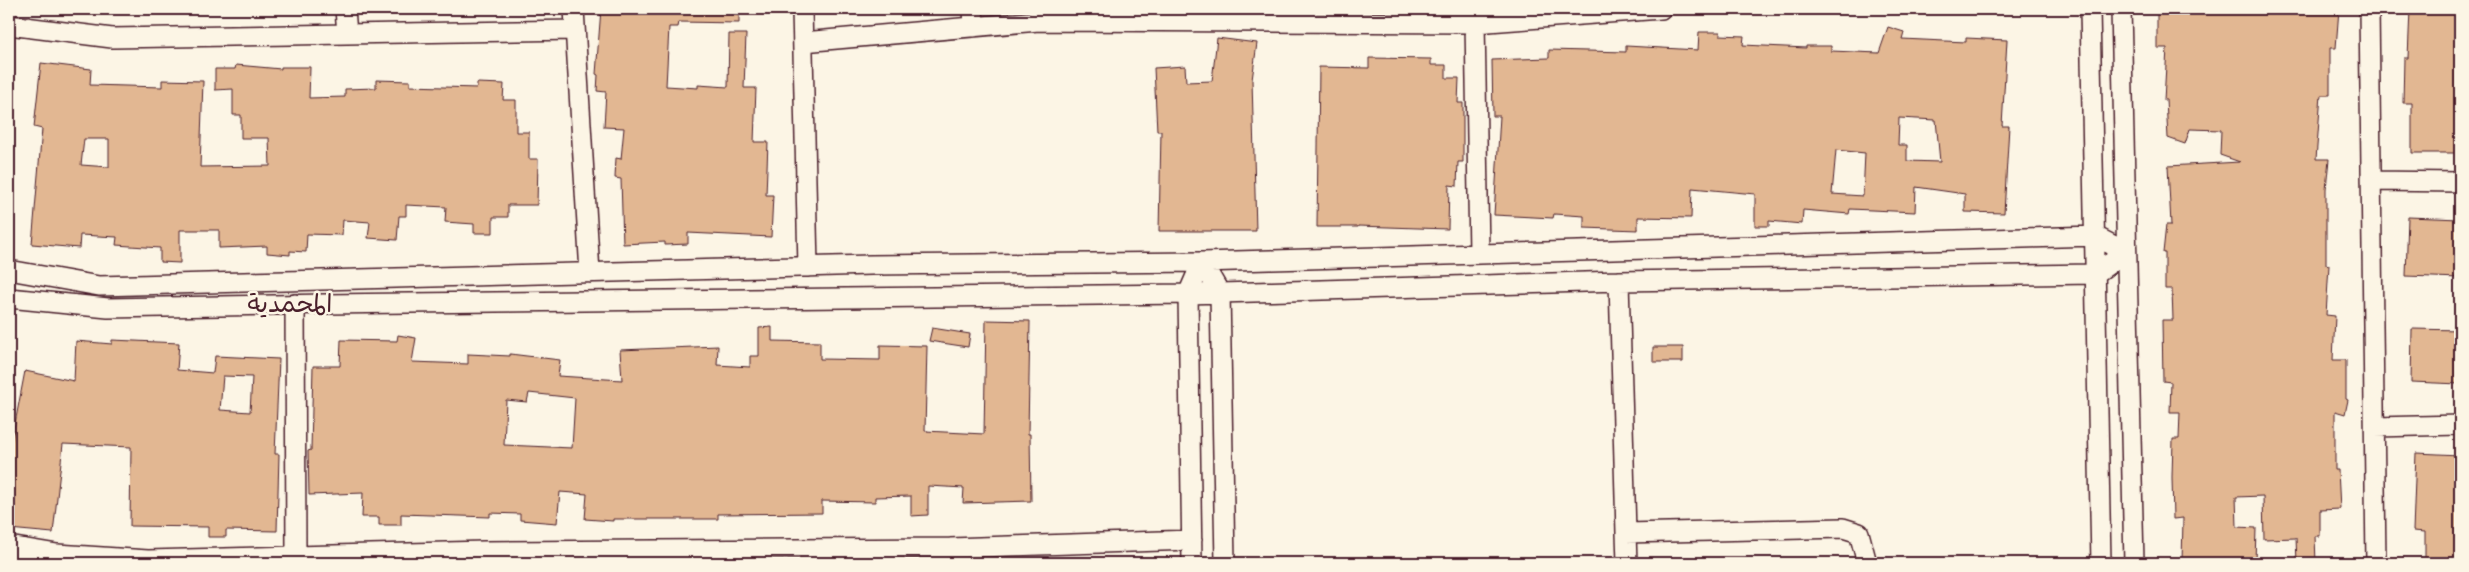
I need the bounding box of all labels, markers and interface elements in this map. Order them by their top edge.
district label: المحمدية [248,288,332,320]

